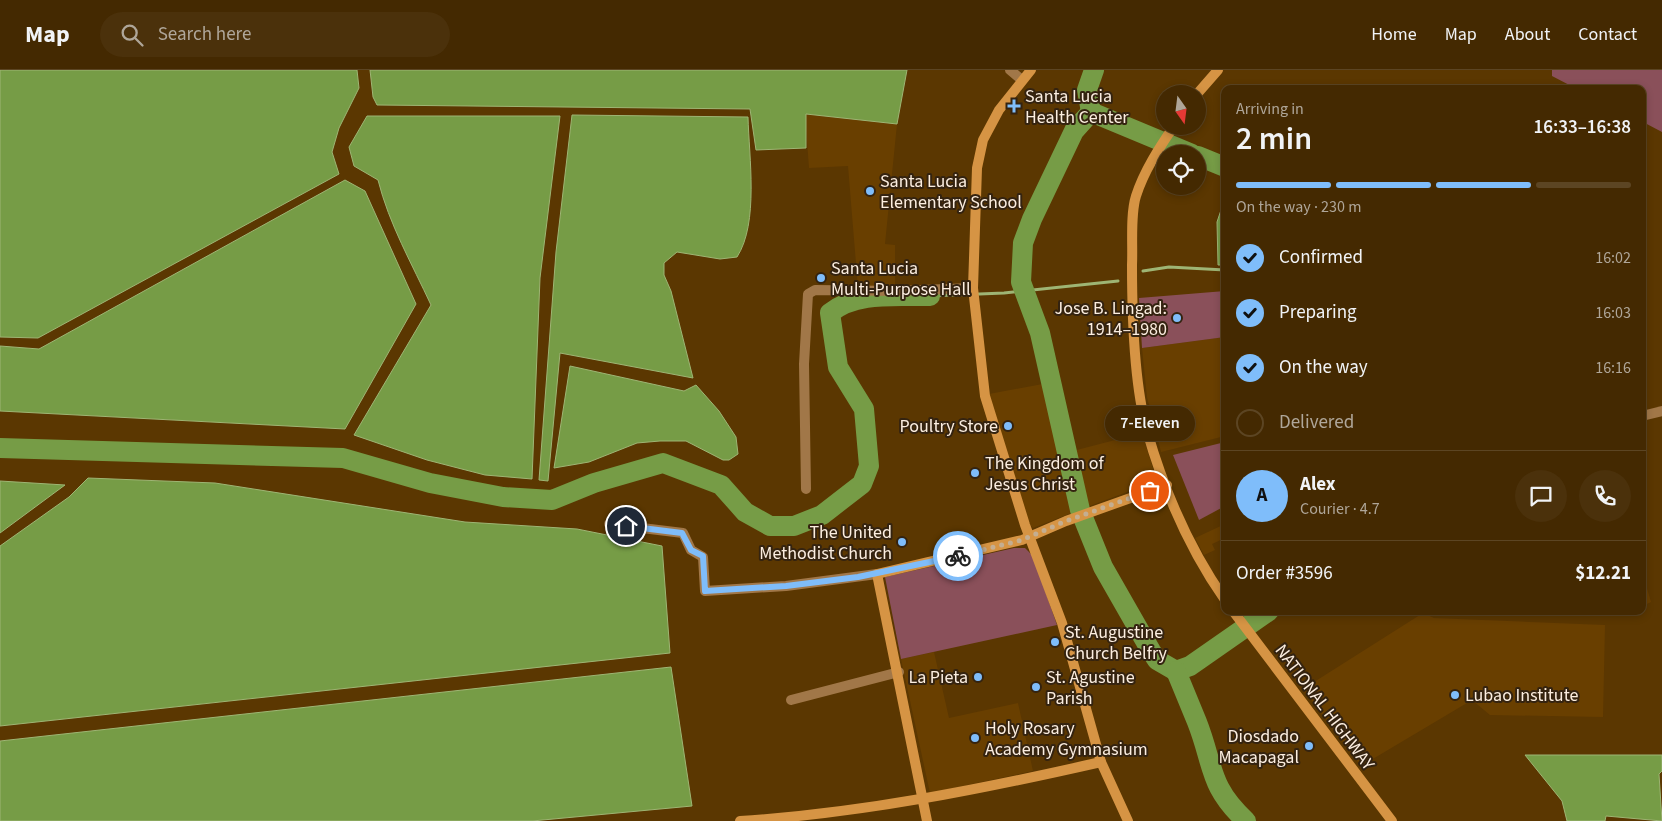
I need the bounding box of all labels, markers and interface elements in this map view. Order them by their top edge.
search box [100,12,450,57]
text: Map [25,17,70,52]
icon: search [118,21,146,49]
text: Search here [158,21,251,48]
text: Home [1371,22,1417,47]
text: Map [1445,22,1477,47]
text: About [1505,22,1550,47]
text: Contact [1578,22,1637,47]
place label: Santa Lucia Health Center [1025,84,1129,130]
north arrow [1156,85,1206,135]
map controls [1156,85,1206,195]
text: Arriving in [1236,98,1304,120]
marker: Santa Lucia Health Center [1007,99,1021,113]
text: 16:33–16:38 [1533,114,1631,141]
text: 2 min [1236,116,1312,162]
button: locate [1156,145,1206,195]
place label: Santa Lucia Elementary School [880,169,1022,215]
marker: Santa Lucia Elementary School [864,185,876,197]
text: On the way · 230 m [1236,196,1361,218]
icon: check [1236,244,1264,272]
text: Confirmed [1279,244,1363,271]
text: 16:02 [1595,247,1631,269]
place label: Santa Lucia Multi-Purpose Hall [831,256,971,302]
marker: Santa Lucia Multi-Purpose Hall [815,272,827,284]
place label: Jose B. Lingad: 1914–1980 [1055,296,1167,342]
icon: check [1236,299,1264,327]
text: Preparing [1279,299,1357,326]
text: 16:03 [1595,302,1631,324]
marker: Jose B. Lingad: 1914–1980 [1171,312,1183,324]
icon: check [1236,354,1264,382]
text: On the way [1279,354,1368,381]
text: 16:16 [1595,357,1631,379]
callout: 7-Eleven [1105,406,1195,441]
text: Delivered [1279,409,1354,436]
text: 7-Eleven [1120,412,1180,434]
place label: Poultry Store [900,414,998,439]
marker: Poultry Store [1002,420,1014,432]
place label: The Kingdom of Jesus Christ [985,451,1104,497]
marker: The Kingdom of Jesus Christ [969,467,981,479]
pin [1129,470,1171,512]
button: chat [1515,470,1567,522]
button: phone [1579,470,1631,522]
text: Alex [1300,471,1336,498]
icon: bag [1136,477,1164,505]
text: A [1257,482,1267,509]
text: Courier · 4.7 [1300,498,1380,520]
pin [605,505,647,547]
icon: home [612,512,640,540]
place label: The United Methodist Church [759,520,892,566]
courier [933,531,983,581]
marker: The United Methodist Church [896,536,908,548]
icon: bike [944,542,972,570]
text: Order #3596 [1236,560,1333,587]
text: $12.21 [1575,560,1631,587]
place label: St. Augustine Church Belfry [1065,620,1168,666]
marker: St. Augustine Church Belfry [1049,636,1061,648]
street label: NATIONAL HIGHWAY [1269,639,1381,776]
place label: La Pieta [908,665,968,690]
place label: St. Agustine Parish [1046,665,1135,711]
marker: La Pieta [972,671,984,683]
marker: St. Agustine Parish [1030,681,1042,693]
place label: Lubao Institute [1465,683,1578,708]
marker: Lubao Institute [1449,689,1461,701]
place label: Holy Rosary Academy Gymnasium [985,716,1148,762]
place label: Diosdado Macapagal [1218,724,1299,770]
marker: Holy Rosary Academy Gymnasium [969,732,981,744]
marker: Diosdado Macapagal [1303,740,1315,752]

